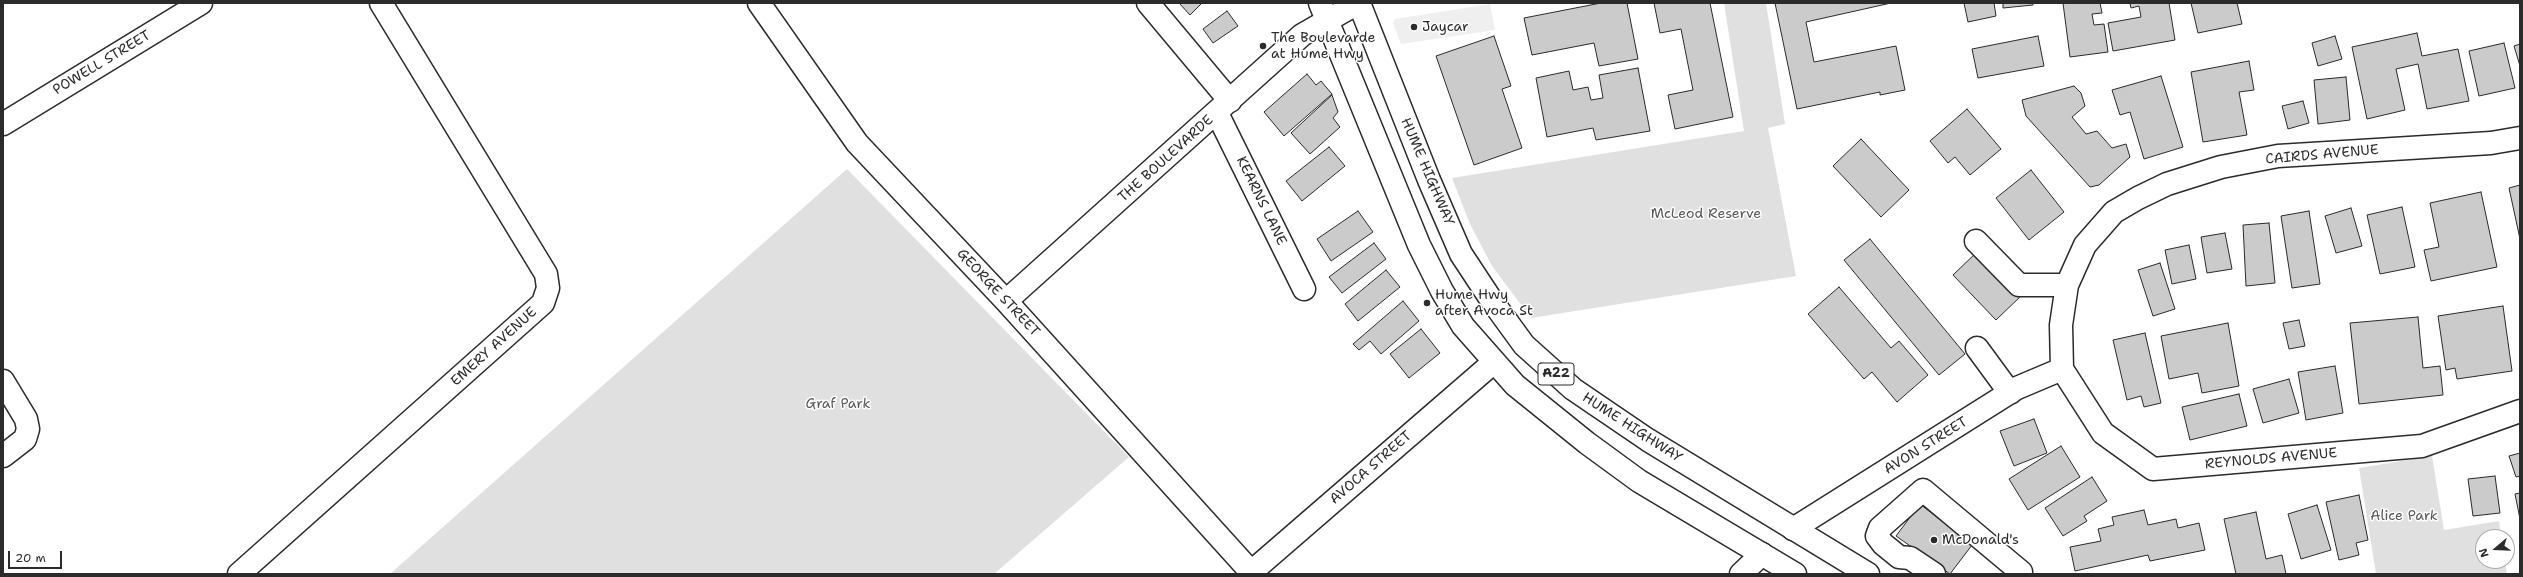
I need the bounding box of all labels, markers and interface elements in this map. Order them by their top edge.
place label: Jaycar [1422,19,1469,35]
marker: Jaycar [1409,22,1419,32]
street label: POWELL STREET [50,27,154,99]
place label: The Boulevarde at Hume Hwy [1271,30,1375,62]
marker: The Boulevarde at Hume Hwy [1258,41,1268,51]
street label: THE BOULEVARDE [1115,112,1217,206]
street label: HUME HIGHWAY [1397,116,1457,228]
street label: CAIRDS AVENUE [2265,142,2379,168]
street label: KEARNS LANE [1232,154,1290,248]
park label: McLeod Reserve [1651,206,1761,222]
street label: GEORGE STREET [953,246,1043,340]
place label: Hume Hwy after Avoca St [1435,287,1533,320]
marker: Hume Hwy after Avoca St [1422,298,1432,308]
street label: EMERY AVENUE [448,304,540,390]
road number: A22 [1538,363,1574,385]
street label: HUME HIGHWAY [1579,389,1685,467]
park label: Graf Park [806,396,870,412]
street label: AVON STREET [1881,414,1971,478]
street label: AVOCA STREET [1327,428,1415,508]
street label: REYNOLDS AVENUE [2204,445,2338,473]
park label: Alice Park [2370,508,2438,524]
north arrow [2475,529,2515,569]
place label: McDonald's [1942,532,2019,548]
marker: McDonald's [1929,535,1939,545]
scale bar [10,543,64,569]
text: N [2476,546,2493,559]
text: 20 m [15,550,46,566]

